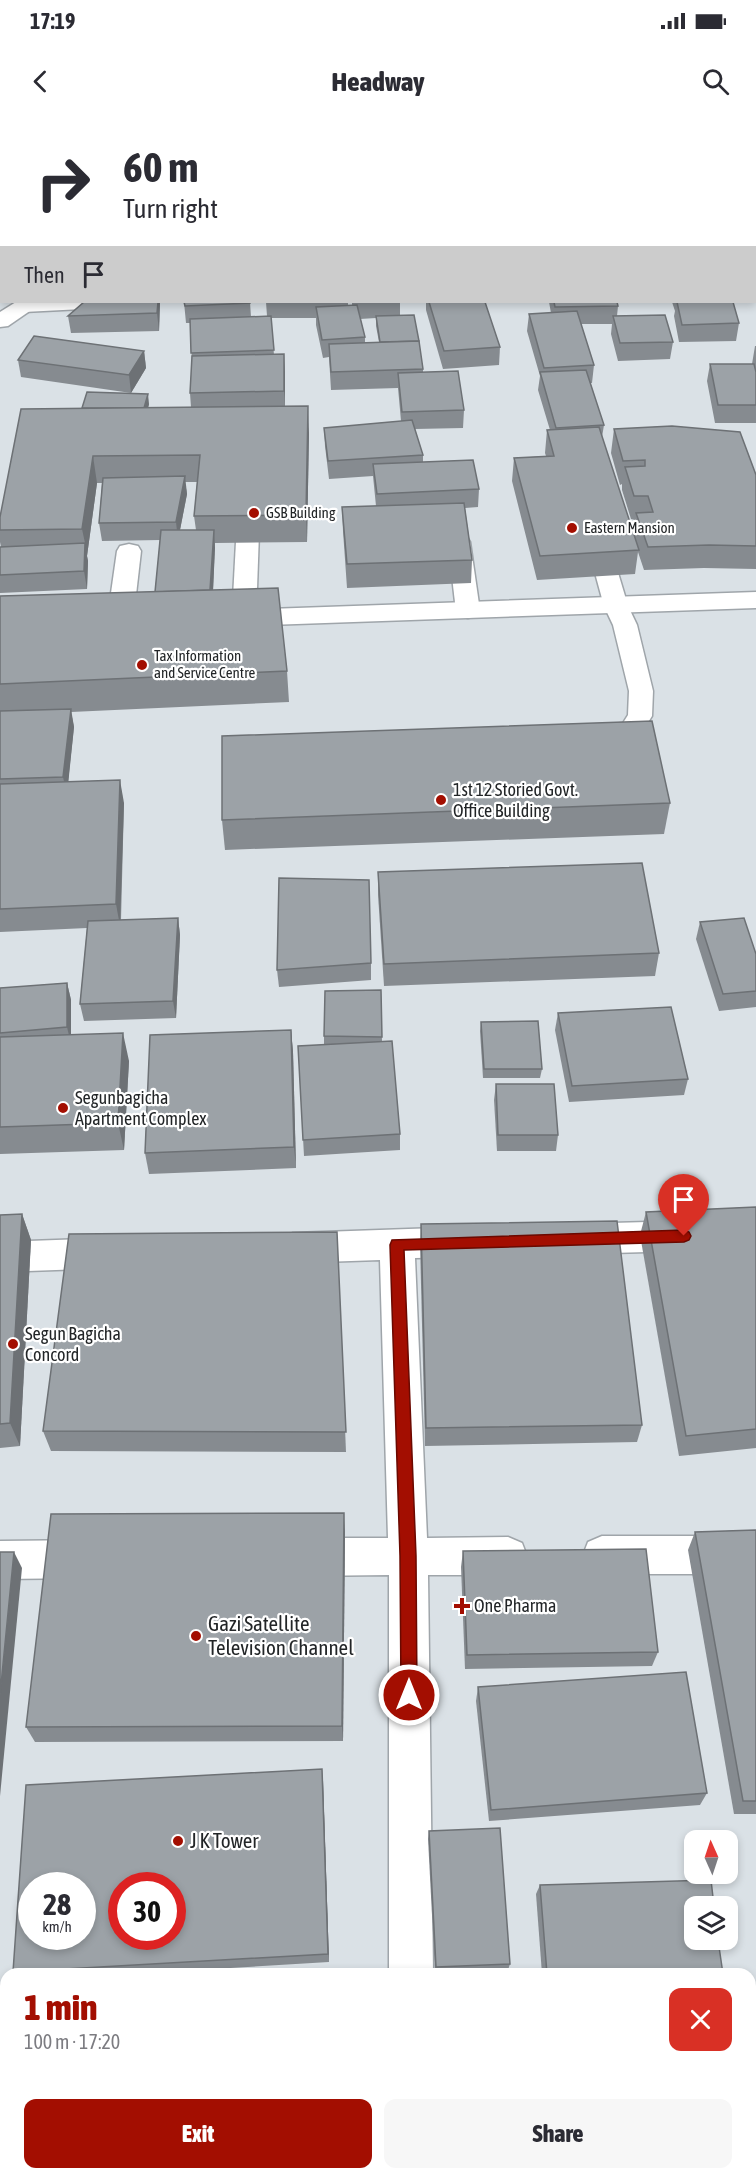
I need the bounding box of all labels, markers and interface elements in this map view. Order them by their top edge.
text: 17:19 [30,8,75,34]
icon: back [24,65,57,98]
icon: search [699,65,732,98]
text: Headway [332,66,424,97]
text: 60 m [123,143,198,191]
icon: right [24,144,102,222]
text: Turn right [123,193,218,224]
icon: arrive [77,258,110,291]
text: Then [24,262,65,288]
place label: GSB Building [266,504,336,521]
marker: GSB Building [247,506,261,520]
place label: Eastern Mansion [584,519,675,536]
marker: Eastern Mansion [565,521,579,535]
place label: Tax Information and Service Centre [154,647,256,681]
marker: Tax Information and Service Centre [135,658,149,672]
place label: 1st 12 Storied Govt. Office Building [453,779,578,821]
marker: 1st 12 Storied Govt. Office Building [434,793,448,807]
place label: Segunbagicha Apartment Complex [75,1087,206,1129]
marker: Segunbagicha Apartment Complex [56,1101,70,1115]
pin [658,1174,709,1236]
icon: arrive [667,1183,700,1216]
place label: Segun Bagicha Concord [25,1323,121,1365]
marker: Segun Bagicha Concord [6,1337,20,1351]
place label: One Pharma [474,1595,556,1616]
marker: One Pharma [455,1599,469,1613]
place label: Gazi Satellite Television Channel [208,1611,354,1659]
marker: Gazi Satellite Television Channel [189,1629,203,1643]
position arrow [377,1663,441,1727]
place label: J K Tower [190,1828,259,1852]
north arrow [684,1830,738,1884]
map controls [684,1830,738,1950]
marker: J K Tower [171,1834,185,1848]
speed limit sign: 30 [108,1872,186,1950]
text: 28 [43,1887,71,1921]
button: layers [684,1896,738,1950]
text: km/h [42,1918,72,1935]
text: 1 min [24,1986,98,2028]
button: close [669,1988,732,2051]
text: 100 m · 17:20 [24,2030,120,2053]
button: Exit [24,2099,372,2168]
button: Share [384,2099,732,2168]

